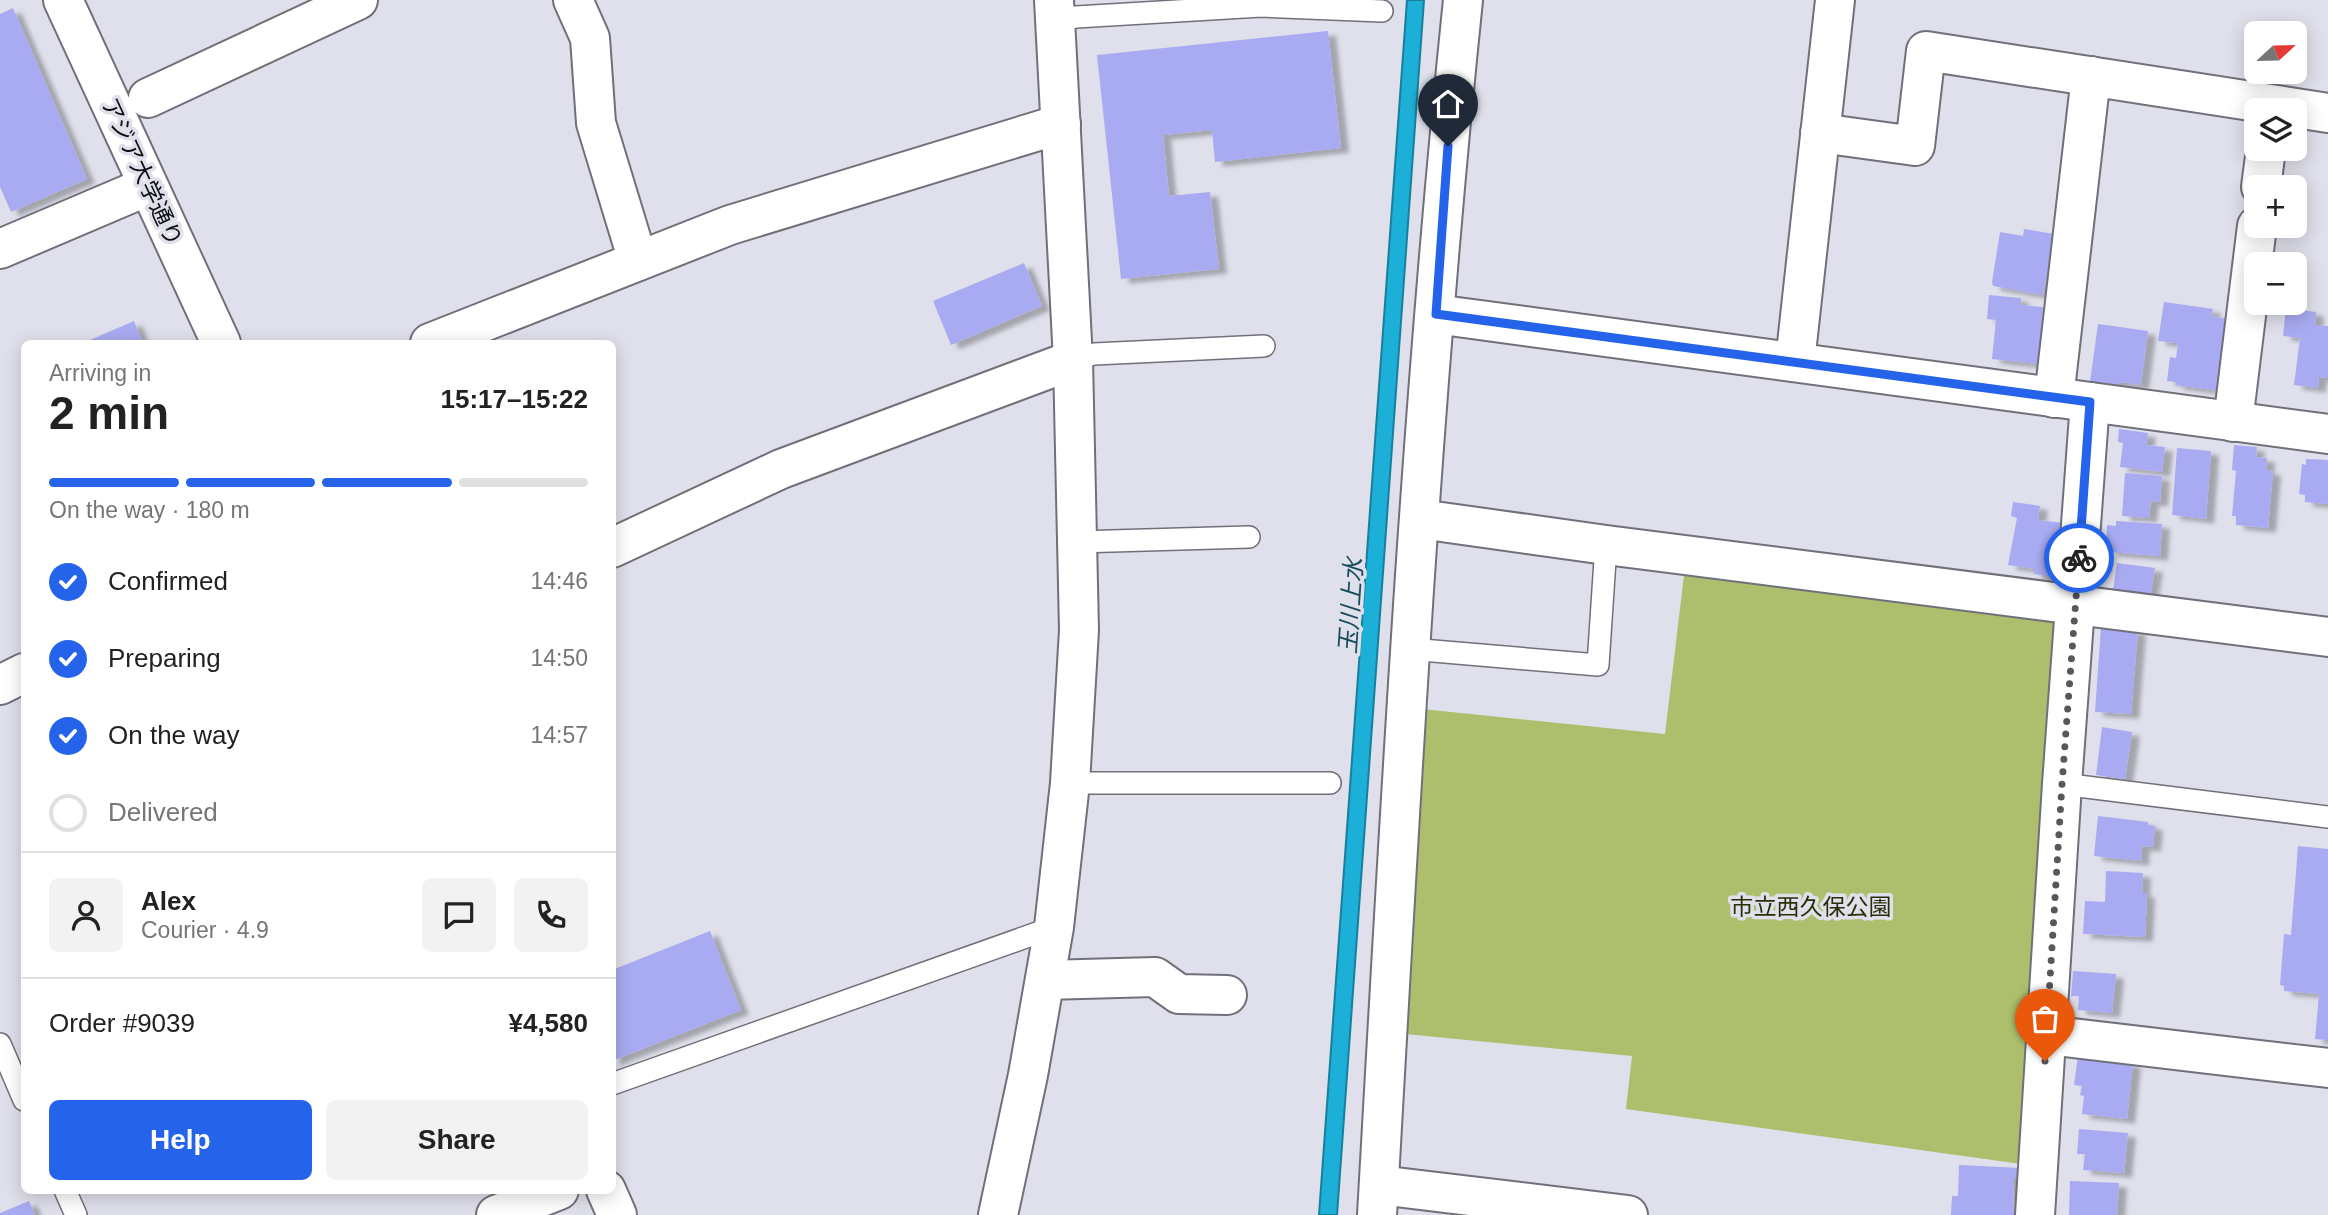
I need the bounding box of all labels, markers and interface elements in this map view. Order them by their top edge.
north arrow [2244,21,2306,84]
map controls [2244,21,2307,315]
pin [1418,74,1478,146]
icon: home [1429,85,1467,123]
street label: アジア大学通り [96,94,188,250]
button: layers [2244,98,2307,161]
button: + [2244,175,2307,238]
button: − [2244,252,2307,315]
text: Arriving in [49,360,151,386]
text: 15:17–15:22 [441,384,588,414]
text: 2 min [49,387,169,439]
text: On the way · 180 m [49,497,250,523]
courier [2044,523,2114,593]
icon: bike [2060,539,2098,577]
water label: 玉川上水 [1334,554,1368,655]
icon: check [49,563,87,601]
text: Confirmed [108,566,228,596]
text: 14:46 [530,568,588,594]
icon: check [49,640,87,678]
text: Preparing [108,643,221,673]
text: 14:50 [530,645,588,671]
icon: check [49,717,87,755]
text: On the way [108,720,240,750]
text: 14:57 [530,722,588,748]
text: Delivered [108,797,218,827]
button: person [49,878,123,952]
button: chat [422,878,496,952]
button: phone [514,878,588,952]
text: Alex [141,886,196,916]
park label: 市立西久保公園 [1731,894,1892,920]
text: Courier · 4.9 [141,917,269,943]
pin [2015,989,2075,1061]
icon: bag [2026,1000,2064,1038]
text: Order #9039 [49,1008,195,1038]
text: ¥4,580 [508,1008,588,1038]
button: Help [49,1100,312,1180]
button: Share [326,1100,588,1180]

